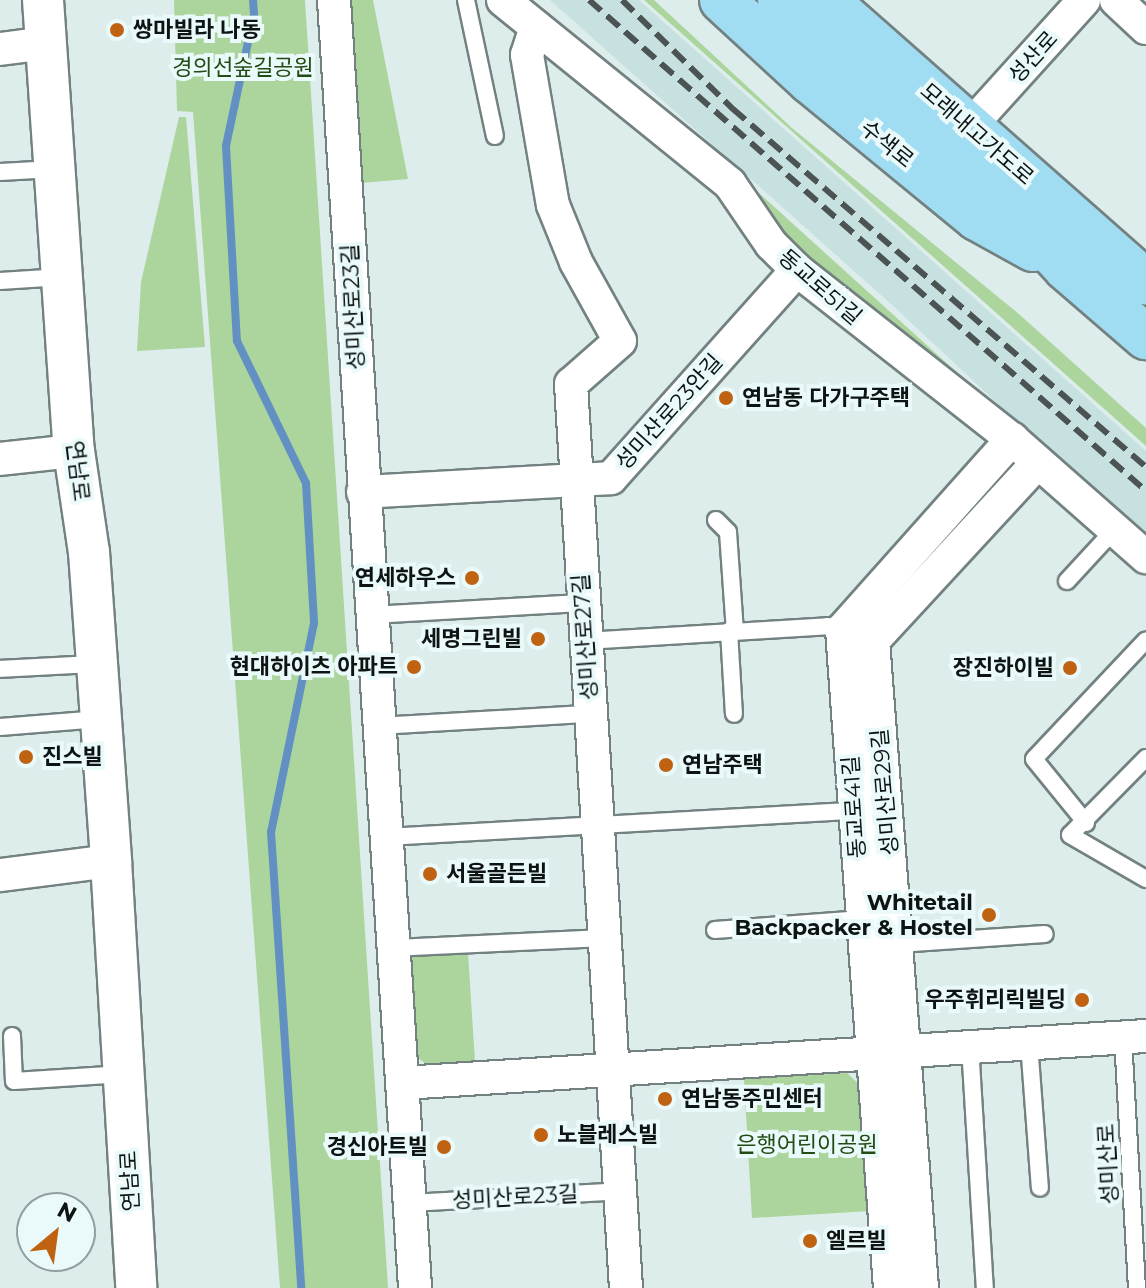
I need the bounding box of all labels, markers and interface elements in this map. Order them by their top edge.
place label: 쌍마빌라 나동 [133,17,261,43]
marker: 쌍마빌라 나동 [108,21,126,39]
street label: 성산로 [1003,26,1063,88]
park label: 경의선숲길공원 [172,55,314,81]
street label: 모래내고가도로 [915,78,1039,190]
street label: 수색로 [855,115,919,173]
street label: 성미산로23길 [337,243,369,371]
street label: 동교로51길 [773,244,867,330]
street label: 성미산로23안길 [610,349,728,475]
place label: 연남동 다가구주택 [742,385,910,411]
marker: 연남동 다가구주택 [717,389,735,407]
street label: 연남로 [61,439,95,503]
place label: 연세하우스 [355,565,456,591]
marker: 연세하우스 [463,569,481,587]
street label: 성미산로27길 [567,573,603,701]
place label: 세명그린빌 [421,626,522,652]
marker: 세명그린빌 [529,630,547,648]
place label: 현대하이츠 아파트 [230,654,398,680]
place label: 장진하이빌 [953,655,1054,681]
marker: 현대하이츠 아파트 [405,658,423,676]
marker: 장진하이빌 [1061,659,1079,677]
street label: 성미산로29길 [866,728,904,856]
place label: 진스빌 [42,744,103,770]
marker: 진스빌 [17,748,35,766]
place label: 연남주택 [682,752,763,778]
street label: 동교로41길 [837,755,871,859]
marker: 연남주택 [657,756,675,774]
place label: 서울골든빌 [446,861,547,887]
marker: 서울골든빌 [421,865,439,883]
place label: Whitetail Backpacker & Hostel [734,889,973,940]
marker: Whitetail Backpacker & Hostel [980,906,998,924]
place label: 우주휘리릭빌딩 [924,987,1066,1013]
marker: 우주휘리릭빌딩 [1073,991,1091,1009]
place label: 연남동주민센터 [681,1086,823,1112]
marker: 연남동주민센터 [656,1090,674,1108]
place label: 노블레스빌 [557,1122,658,1148]
street label: 성미산로 [1093,1123,1123,1205]
marker: 노블레스빌 [532,1126,550,1144]
park label: 은행어린이공원 [736,1132,878,1158]
place label: 경신아트빌 [327,1134,428,1160]
marker: 경신아트빌 [435,1138,453,1156]
street label: 연남로 [115,1150,145,1212]
street label: 성미산로23길 [451,1181,579,1213]
north arrow [16,1192,96,1272]
text: N [53,1196,81,1228]
place label: 엘르빌 [826,1228,887,1254]
marker: 엘르빌 [801,1232,819,1250]

